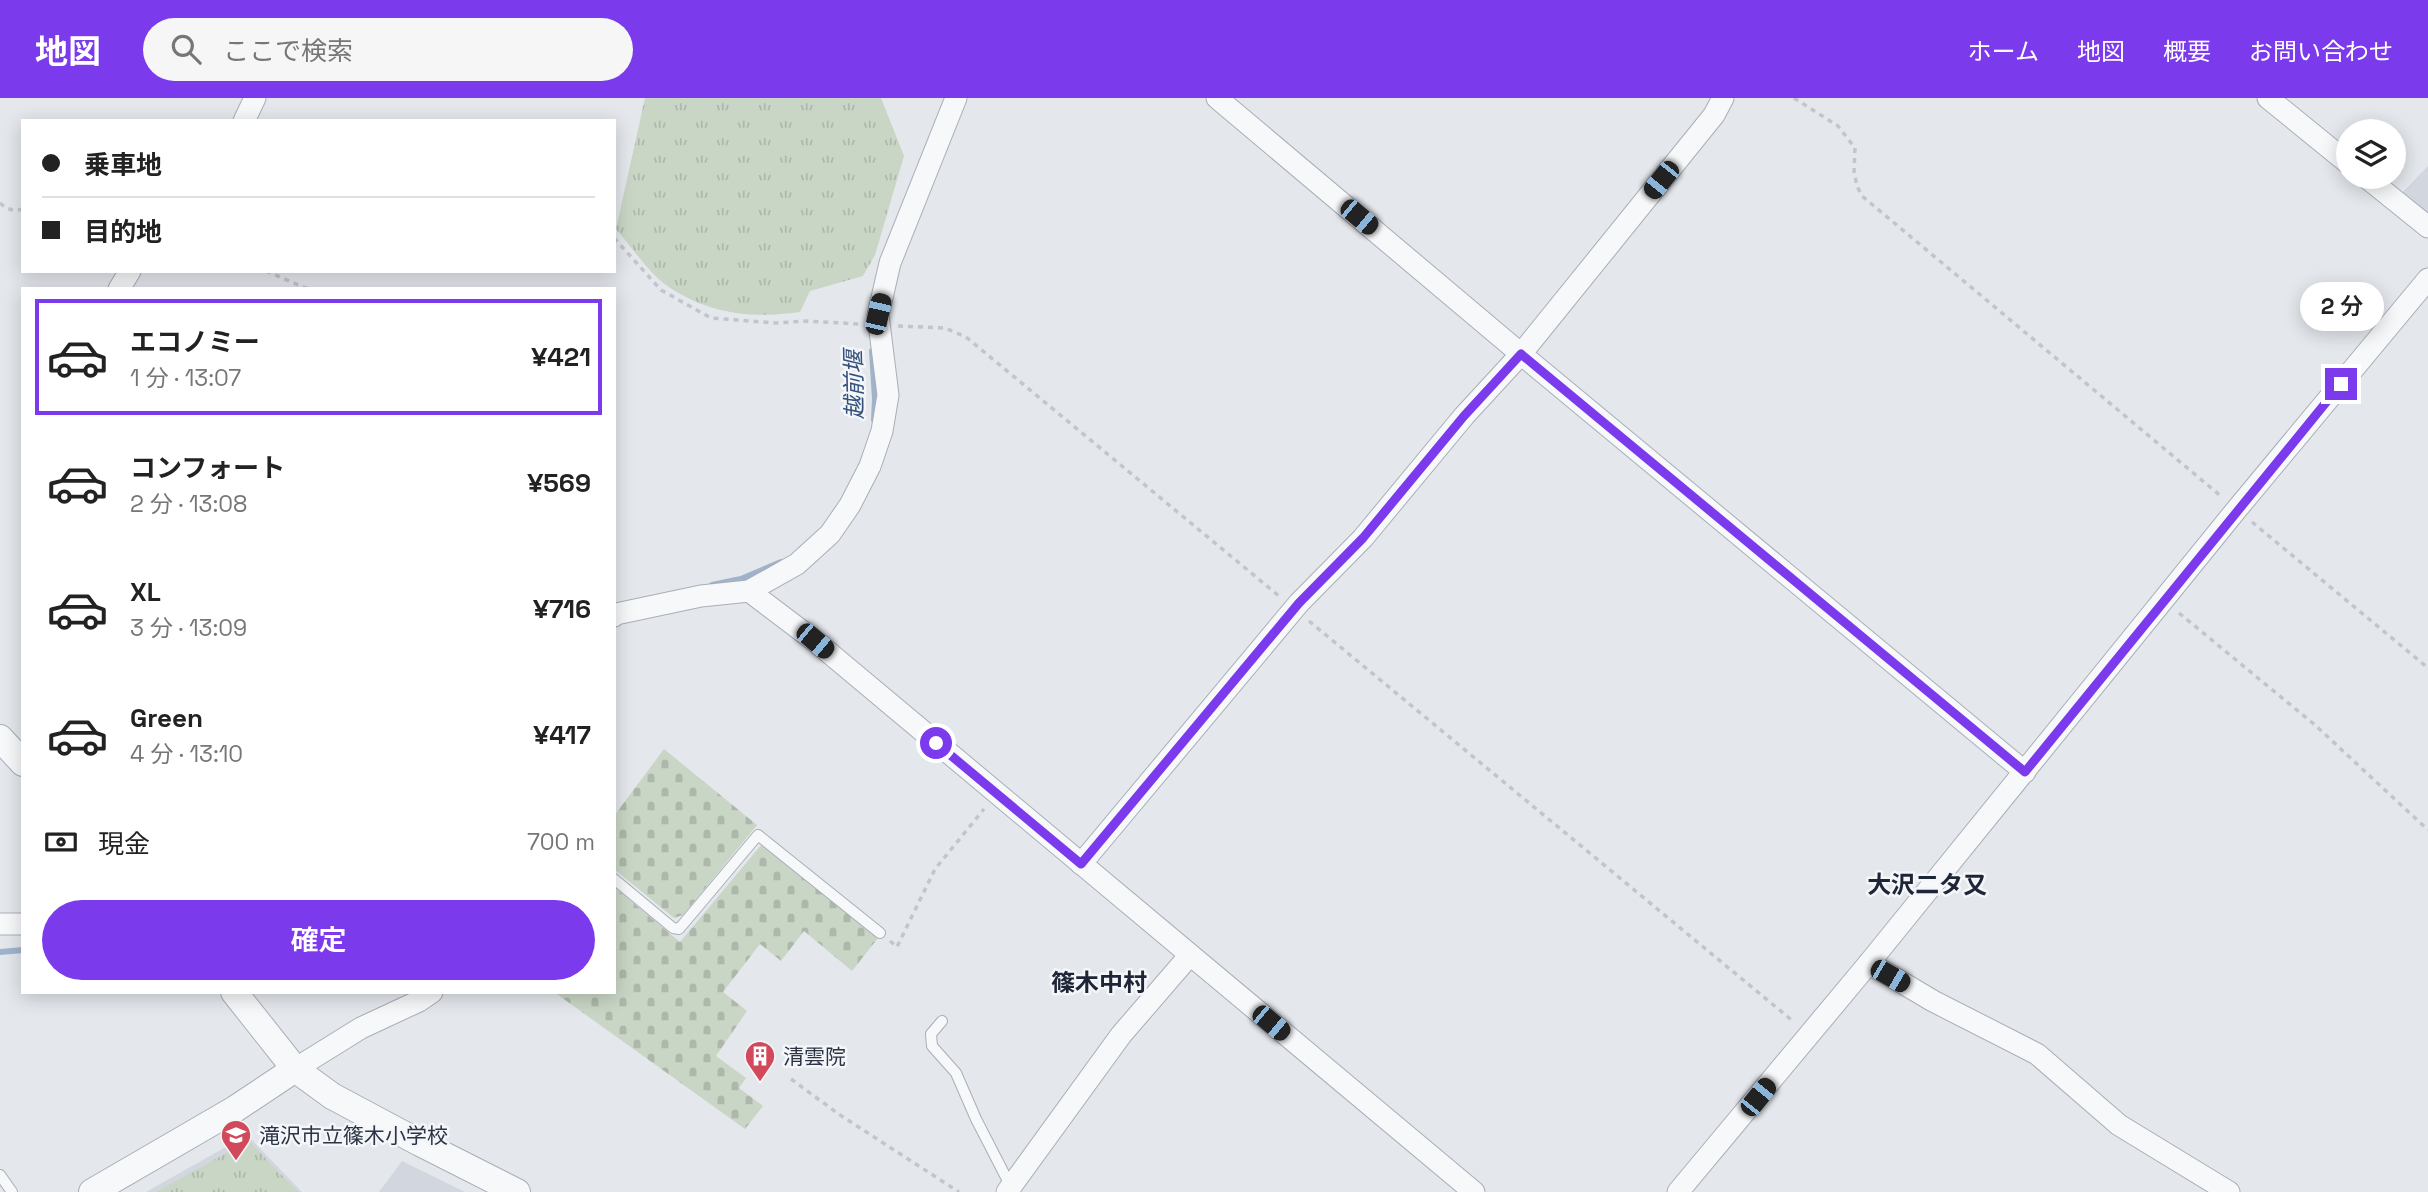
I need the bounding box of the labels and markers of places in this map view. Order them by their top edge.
building icon: 清雲院 [743,1039,777,1083]
place label: 清雲院 [783,1043,846,1070]
school or university icon: 滝沢市立篠木小学校 [219,1118,253,1162]
place label: 滝沢市立篠木小学校 [259,1122,448,1149]

